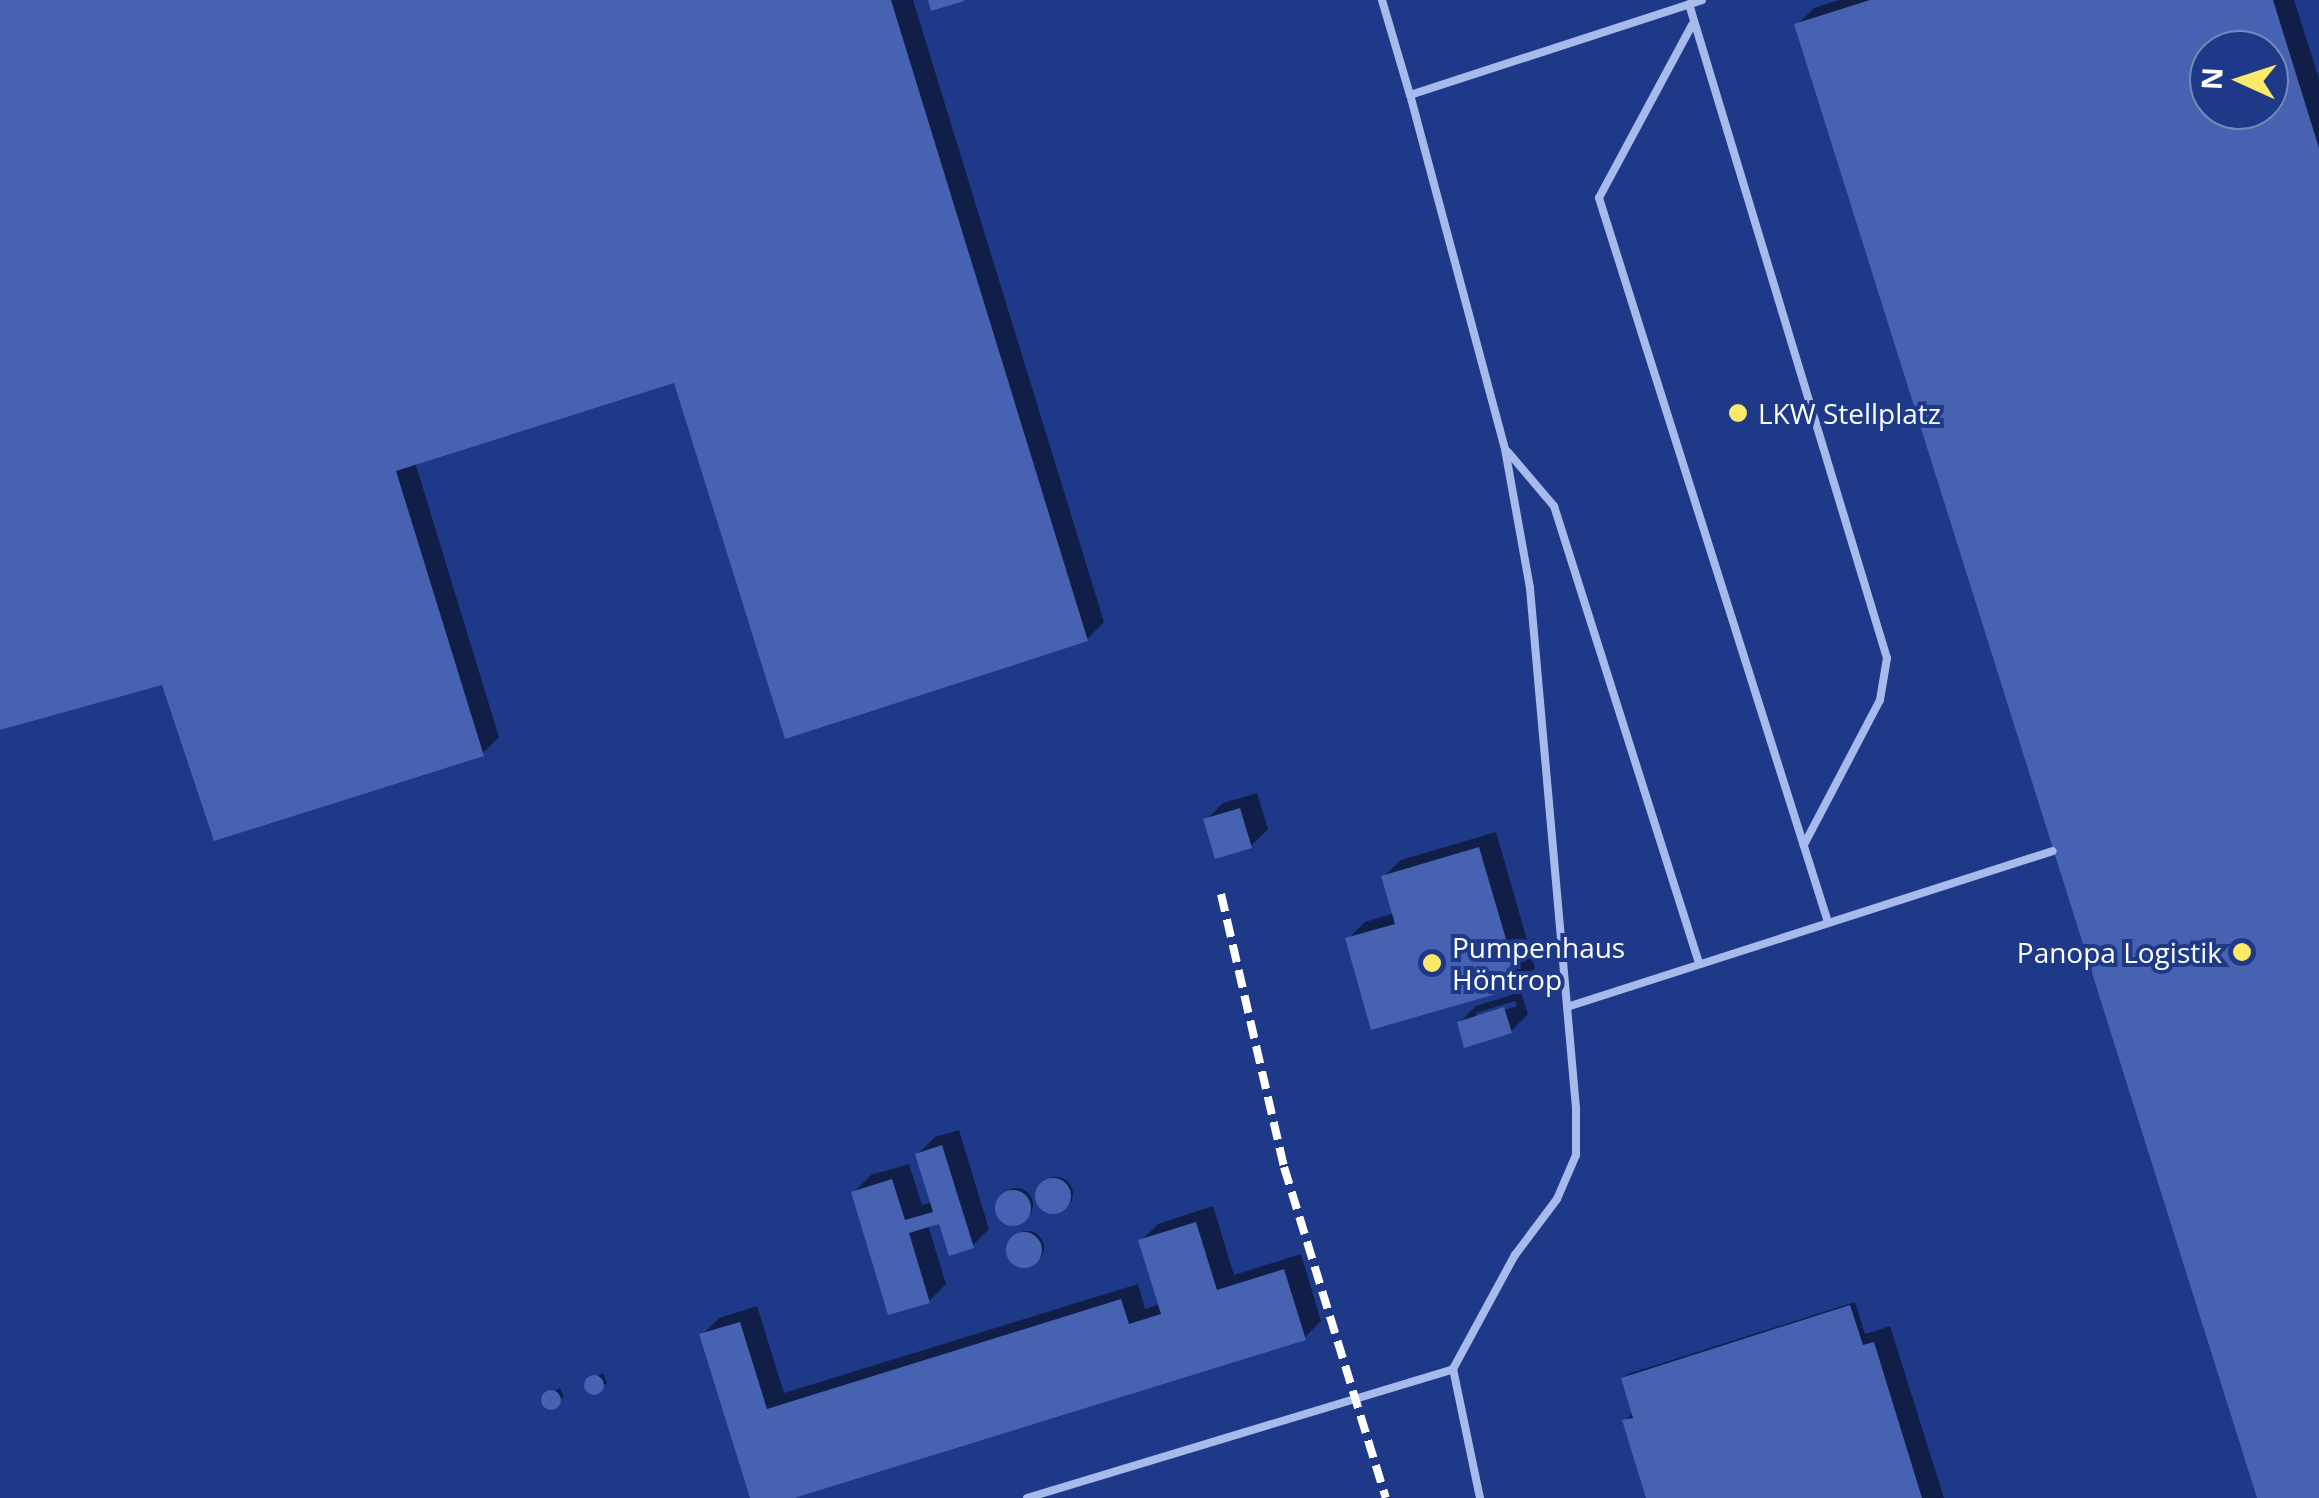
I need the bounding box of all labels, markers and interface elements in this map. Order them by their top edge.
north arrow [2189,30,2289,130]
text: N [2191,66,2231,91]
place label: LKW Stellplatz [1758,396,1941,430]
marker: LKW Stellplatz [1727,402,1749,424]
place label: Pumpenhaus Höntrop [1452,930,1625,996]
place label: Panopa Logistik [2017,935,2222,969]
marker: Panopa Logistik [2231,941,2253,963]
marker: Pumpenhaus Höntrop [1421,952,1443,974]

